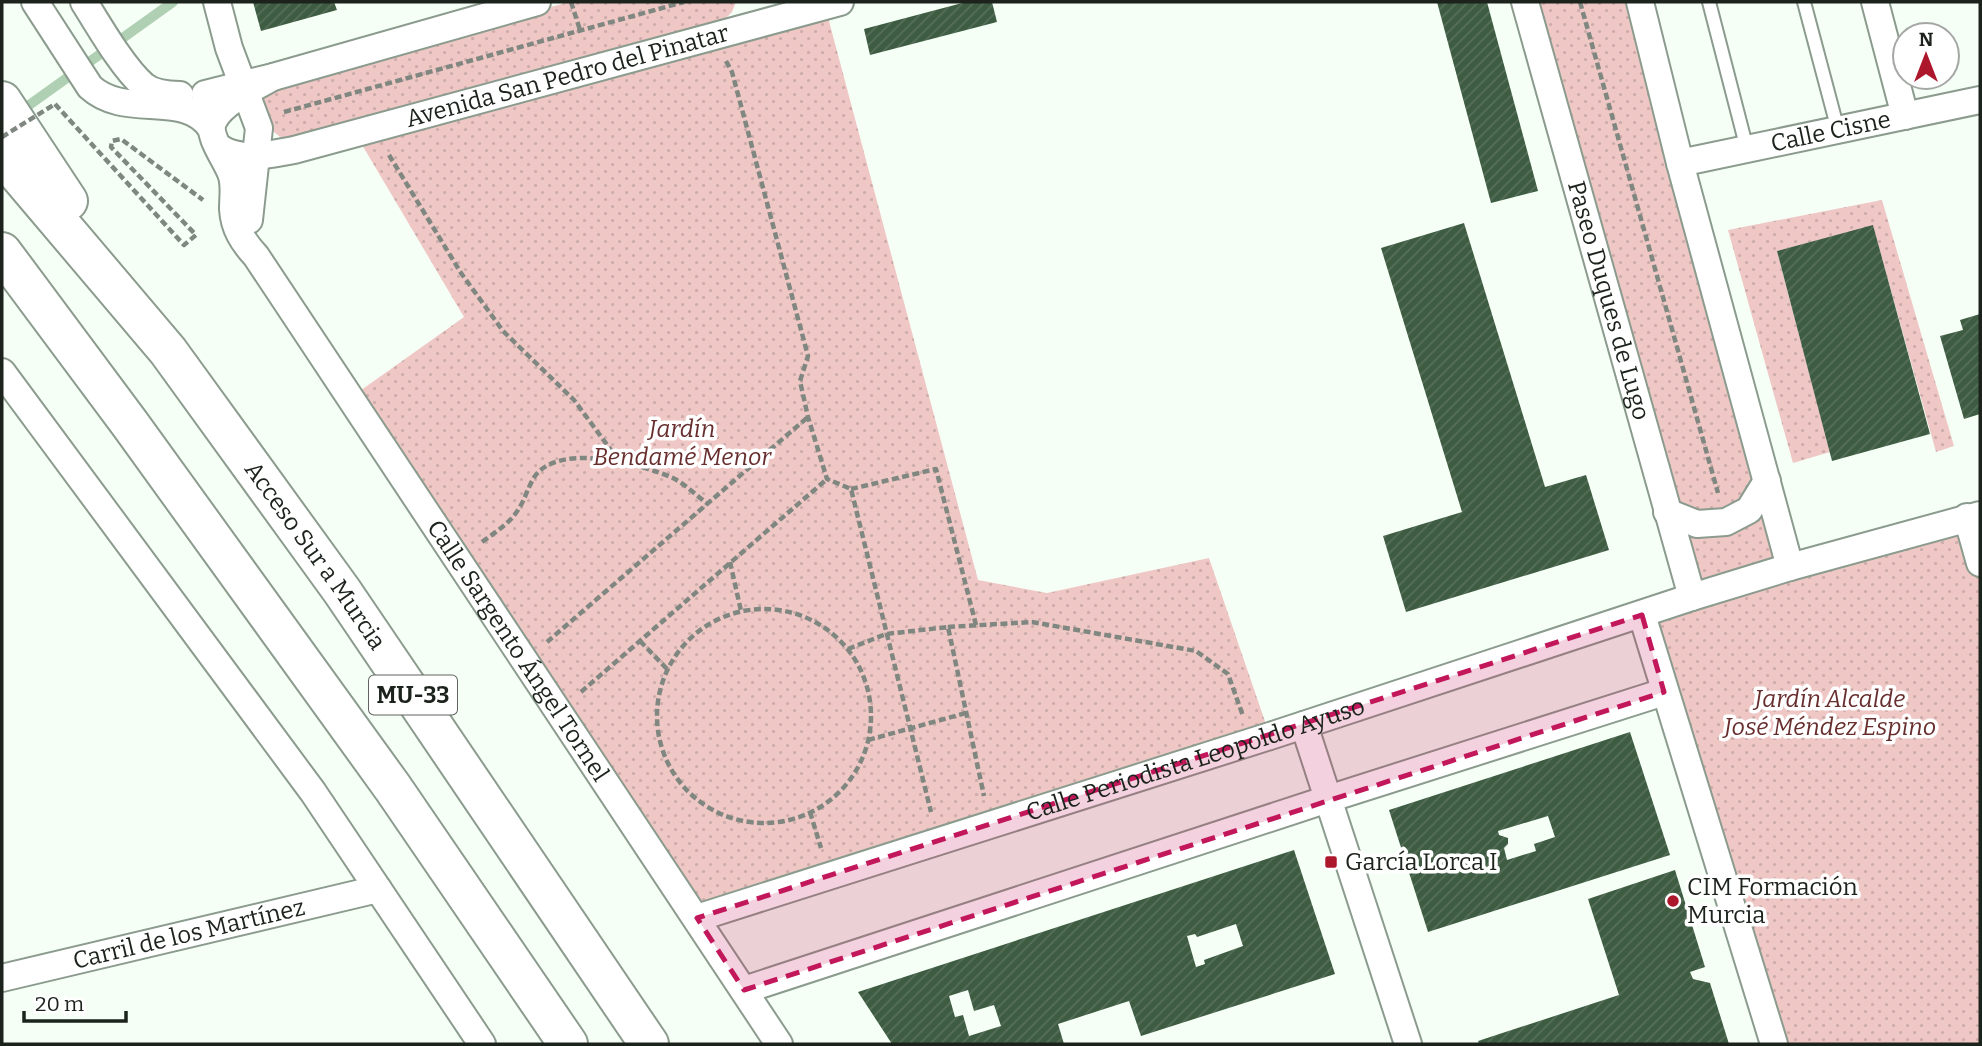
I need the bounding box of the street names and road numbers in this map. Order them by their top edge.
street label: Avenida San Pedro del Pinatar [403,19,732,133]
street label: Calle Cisne [1768,105,1893,158]
street label: Paseo Duques de Lugo [1562,178,1656,423]
street label: Acceso Sur a Murcia [239,456,392,655]
street label: Calle Sargento Ángel Tornel [421,515,615,787]
road number: MU-33 [369,676,457,715]
street label: Calle Periodista Leopoldo Ayuso [1023,692,1368,827]
street label: Carril de los Martínez [70,893,308,975]

